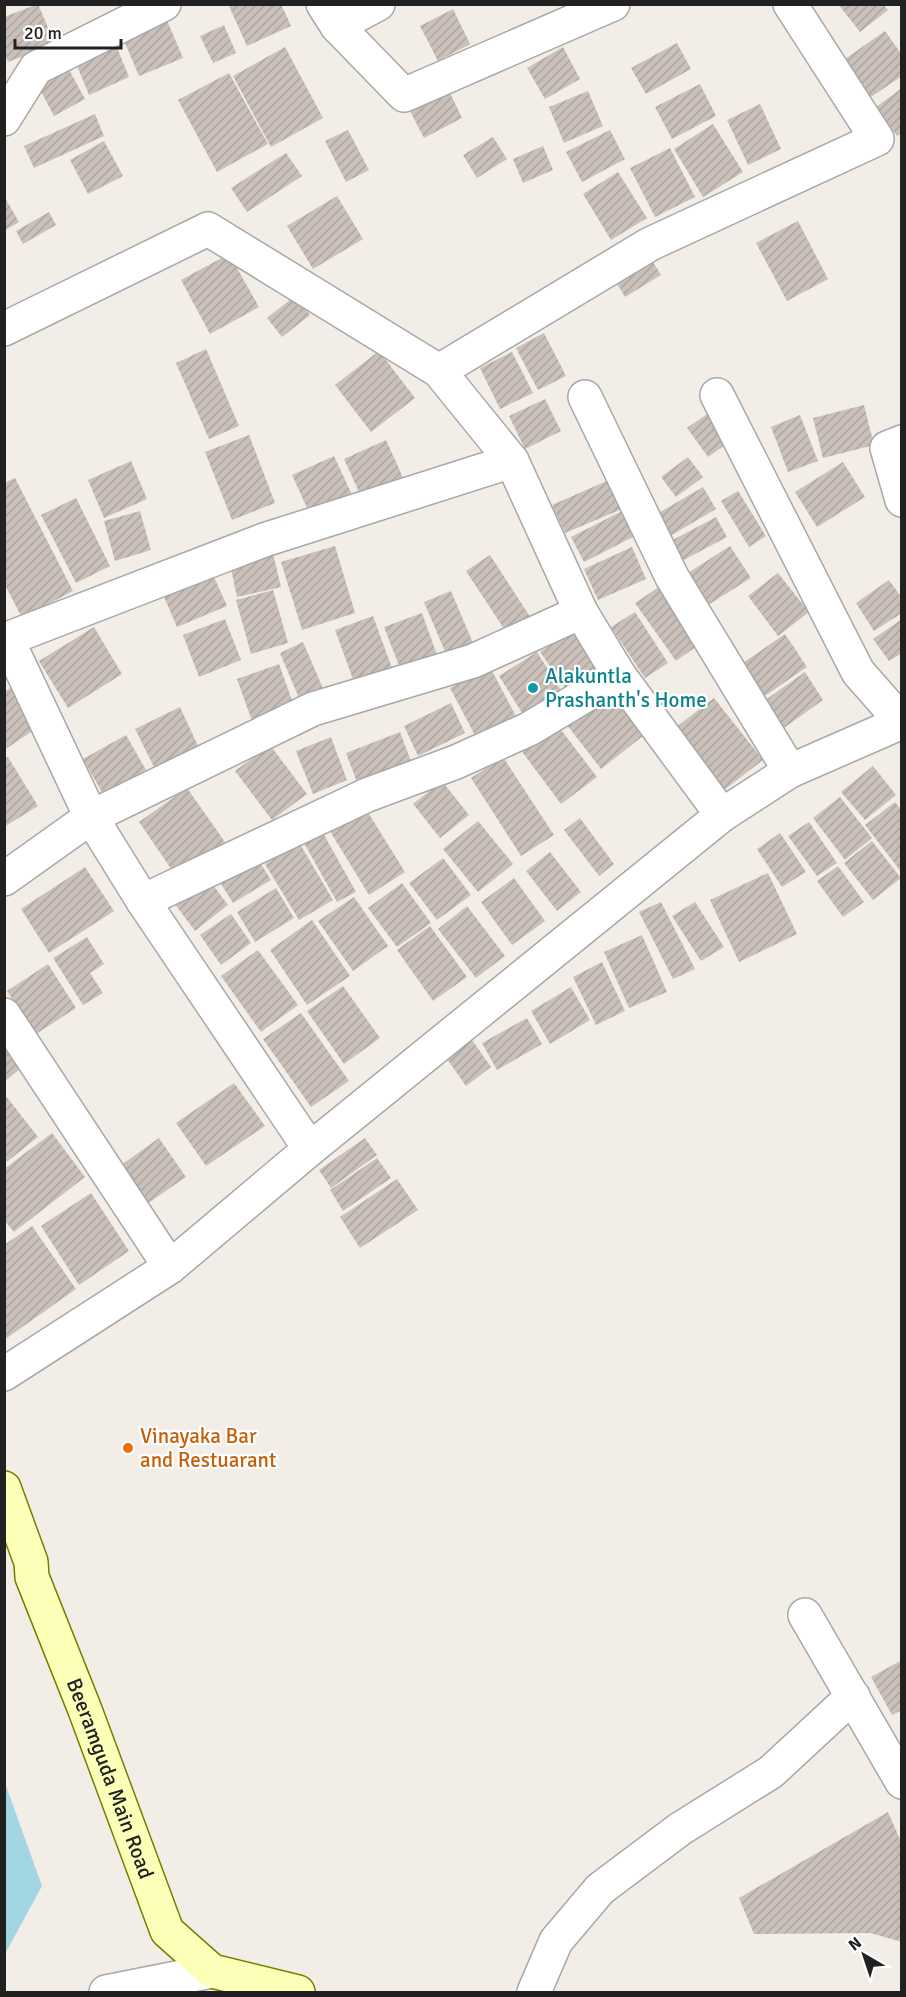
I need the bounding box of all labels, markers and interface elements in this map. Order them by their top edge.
scale bar [15,12,122,50]
text: 20 m [24,22,62,44]
place label: Alakuntla Prashanth's Home [545,663,707,713]
marker: Alakuntla Prashanth's Home [526,681,540,695]
place label: Vinayaka Bar and Restuarant [140,1423,276,1473]
marker: Vinayaka Bar and Restuarant [121,1441,135,1455]
street label: Beeramguda Main Road [61,1674,159,1882]
north arrow [834,1925,894,1985]
text: N [845,1933,866,1955]

